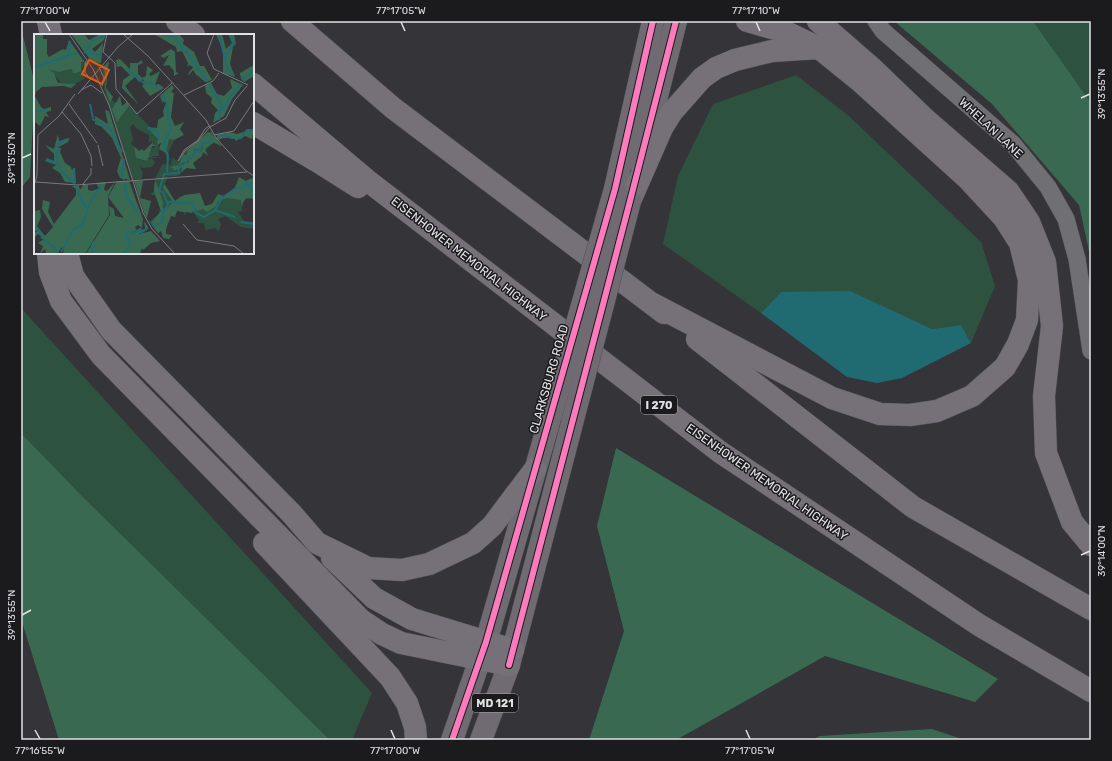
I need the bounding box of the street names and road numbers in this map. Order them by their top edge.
street label: WHELAN LANE [956,95,1026,161]
street label: EISENHOWER MEMORIAL HIGHWAY [388,194,550,324]
street label: CLARKSBURG ROAD [527,323,571,435]
road number: I 270 [641,396,677,414]
street label: EISENHOWER MEMORIAL HIGHWAY [684,421,851,543]
road number: MD 121 [472,694,518,712]

